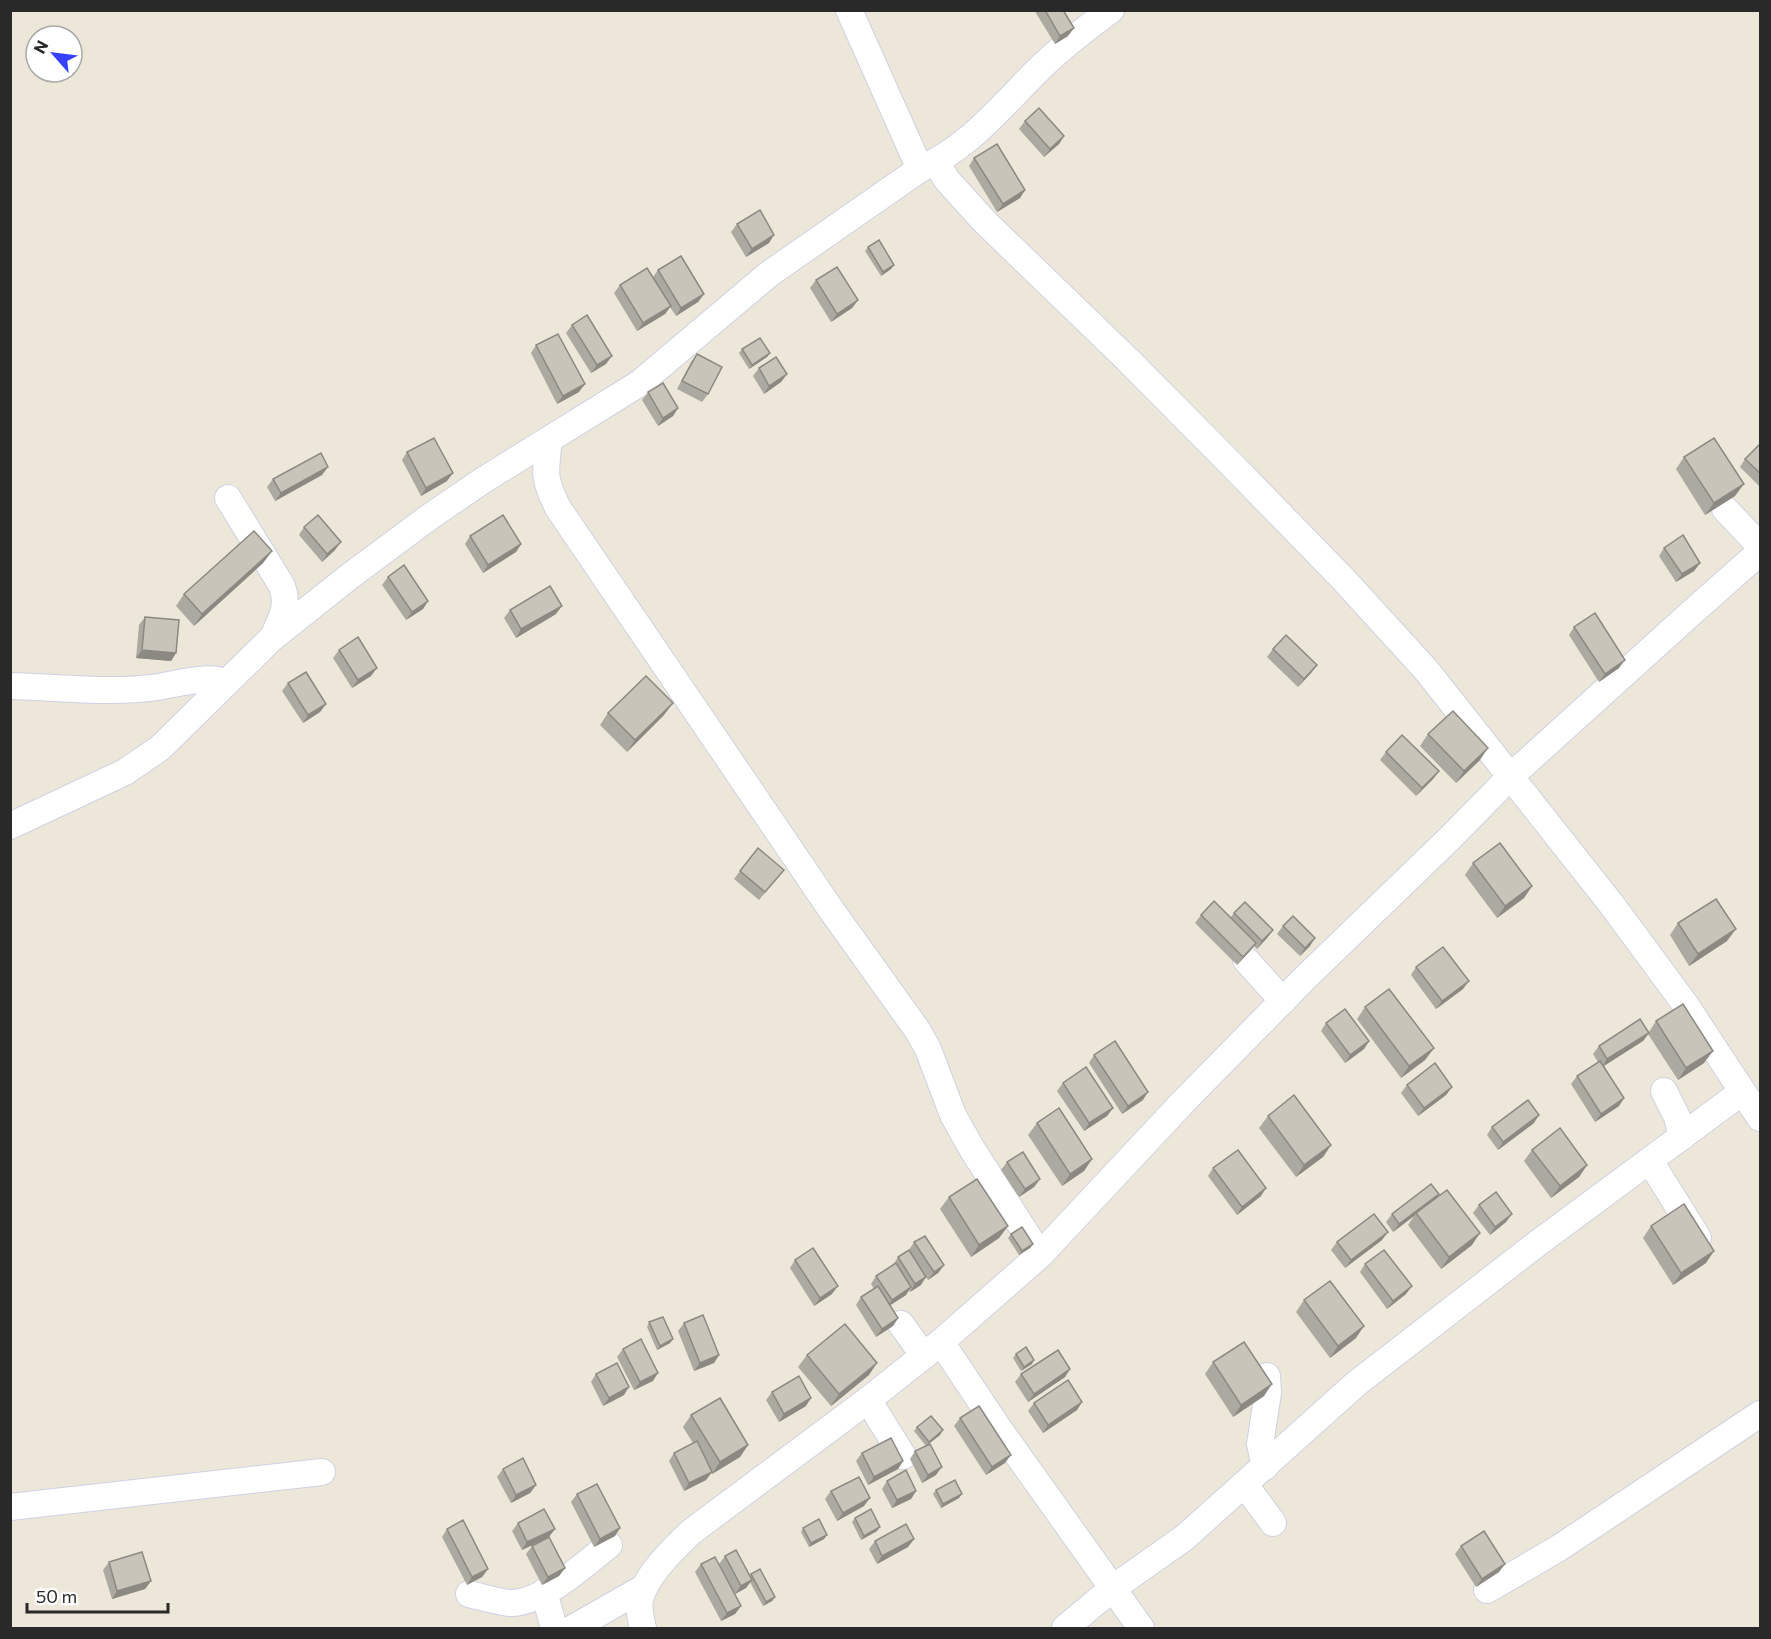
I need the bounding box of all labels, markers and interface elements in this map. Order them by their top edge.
north arrow [24,24,84,84]
text: N [29,37,52,56]
scale bar [27,1576,168,1614]
text: 50 m [36,1585,77,1607]

